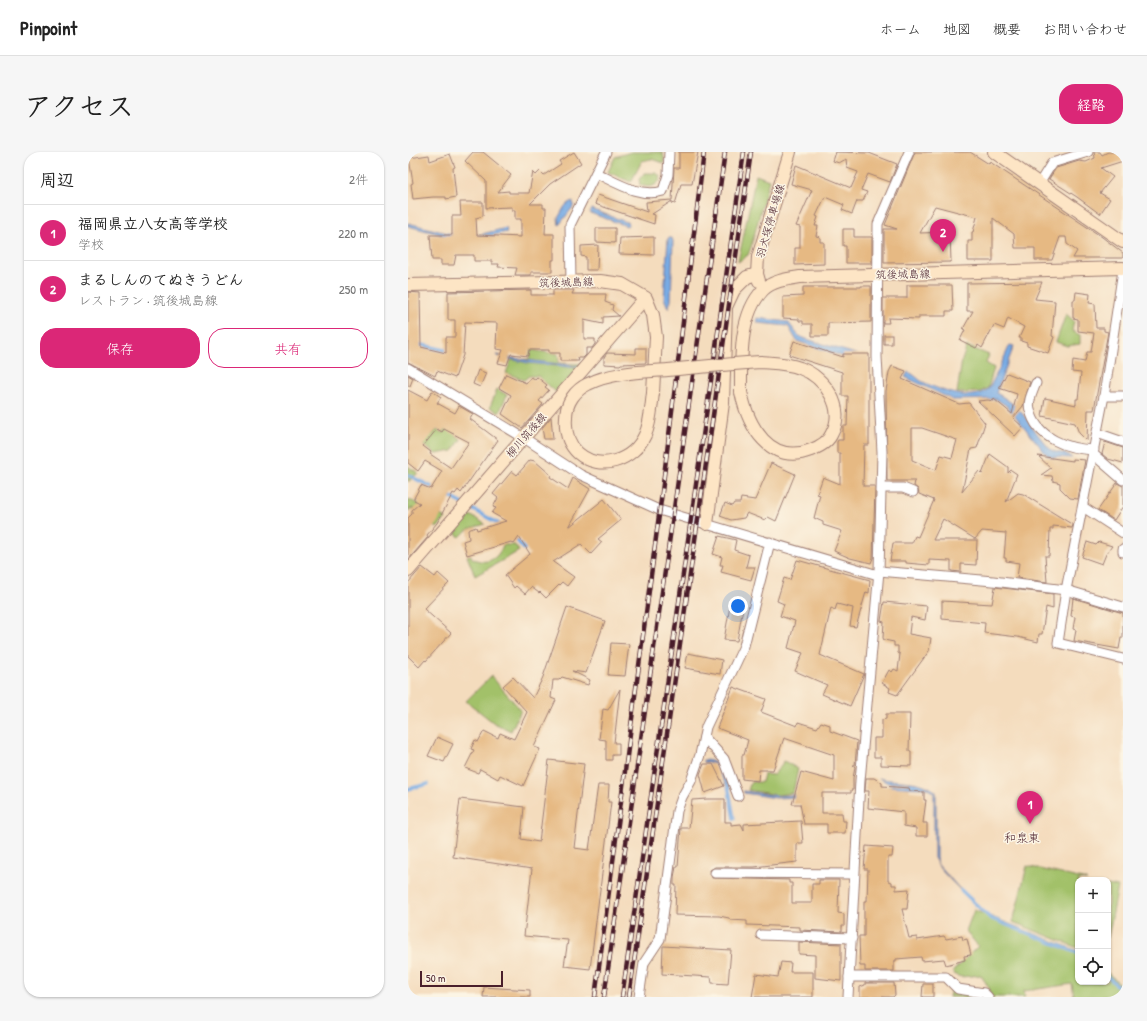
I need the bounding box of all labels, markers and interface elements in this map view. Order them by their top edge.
text: Pinpoint [20,15,77,41]
text: ホーム [880,19,921,38]
text: 地図 [943,19,971,38]
text: 概要 [993,19,1021,38]
text: お問い合わせ [1043,19,1127,38]
button: 経路 [1059,84,1123,124]
text: アクセス [24,87,134,125]
text: 周辺 [40,168,74,191]
text: 2件 [349,170,368,188]
street label: 羽犬塚停車場線 [753,182,787,260]
text: 福岡県立八女高等学校 [78,213,228,234]
pin: 2 [930,219,956,252]
text: 1 [51,224,55,242]
text: 220 m [338,224,368,242]
text: 学校 [78,235,104,253]
street label: 筑後城島線 [875,267,931,281]
text: まるしんのてぬきうどん [78,269,244,290]
street label: 筑後城島線 [538,274,594,290]
text: 2 [50,280,56,298]
text: 250 m [339,280,368,298]
text: レストラン · 筑後城島線 [78,291,218,309]
button: 保存 [40,328,200,368]
button: 共有 [208,328,368,368]
street label: 柳川筑後線 [503,410,549,460]
your location [728,596,748,616]
pin: 1 [1017,791,1043,824]
district label: 和泉東 [1004,829,1040,846]
map controls [1075,877,1111,985]
button: + [1075,877,1111,913]
button: − [1075,913,1111,949]
button: locate [1075,949,1111,985]
scale bar [420,969,503,988]
text: 50 m [426,971,446,985]

